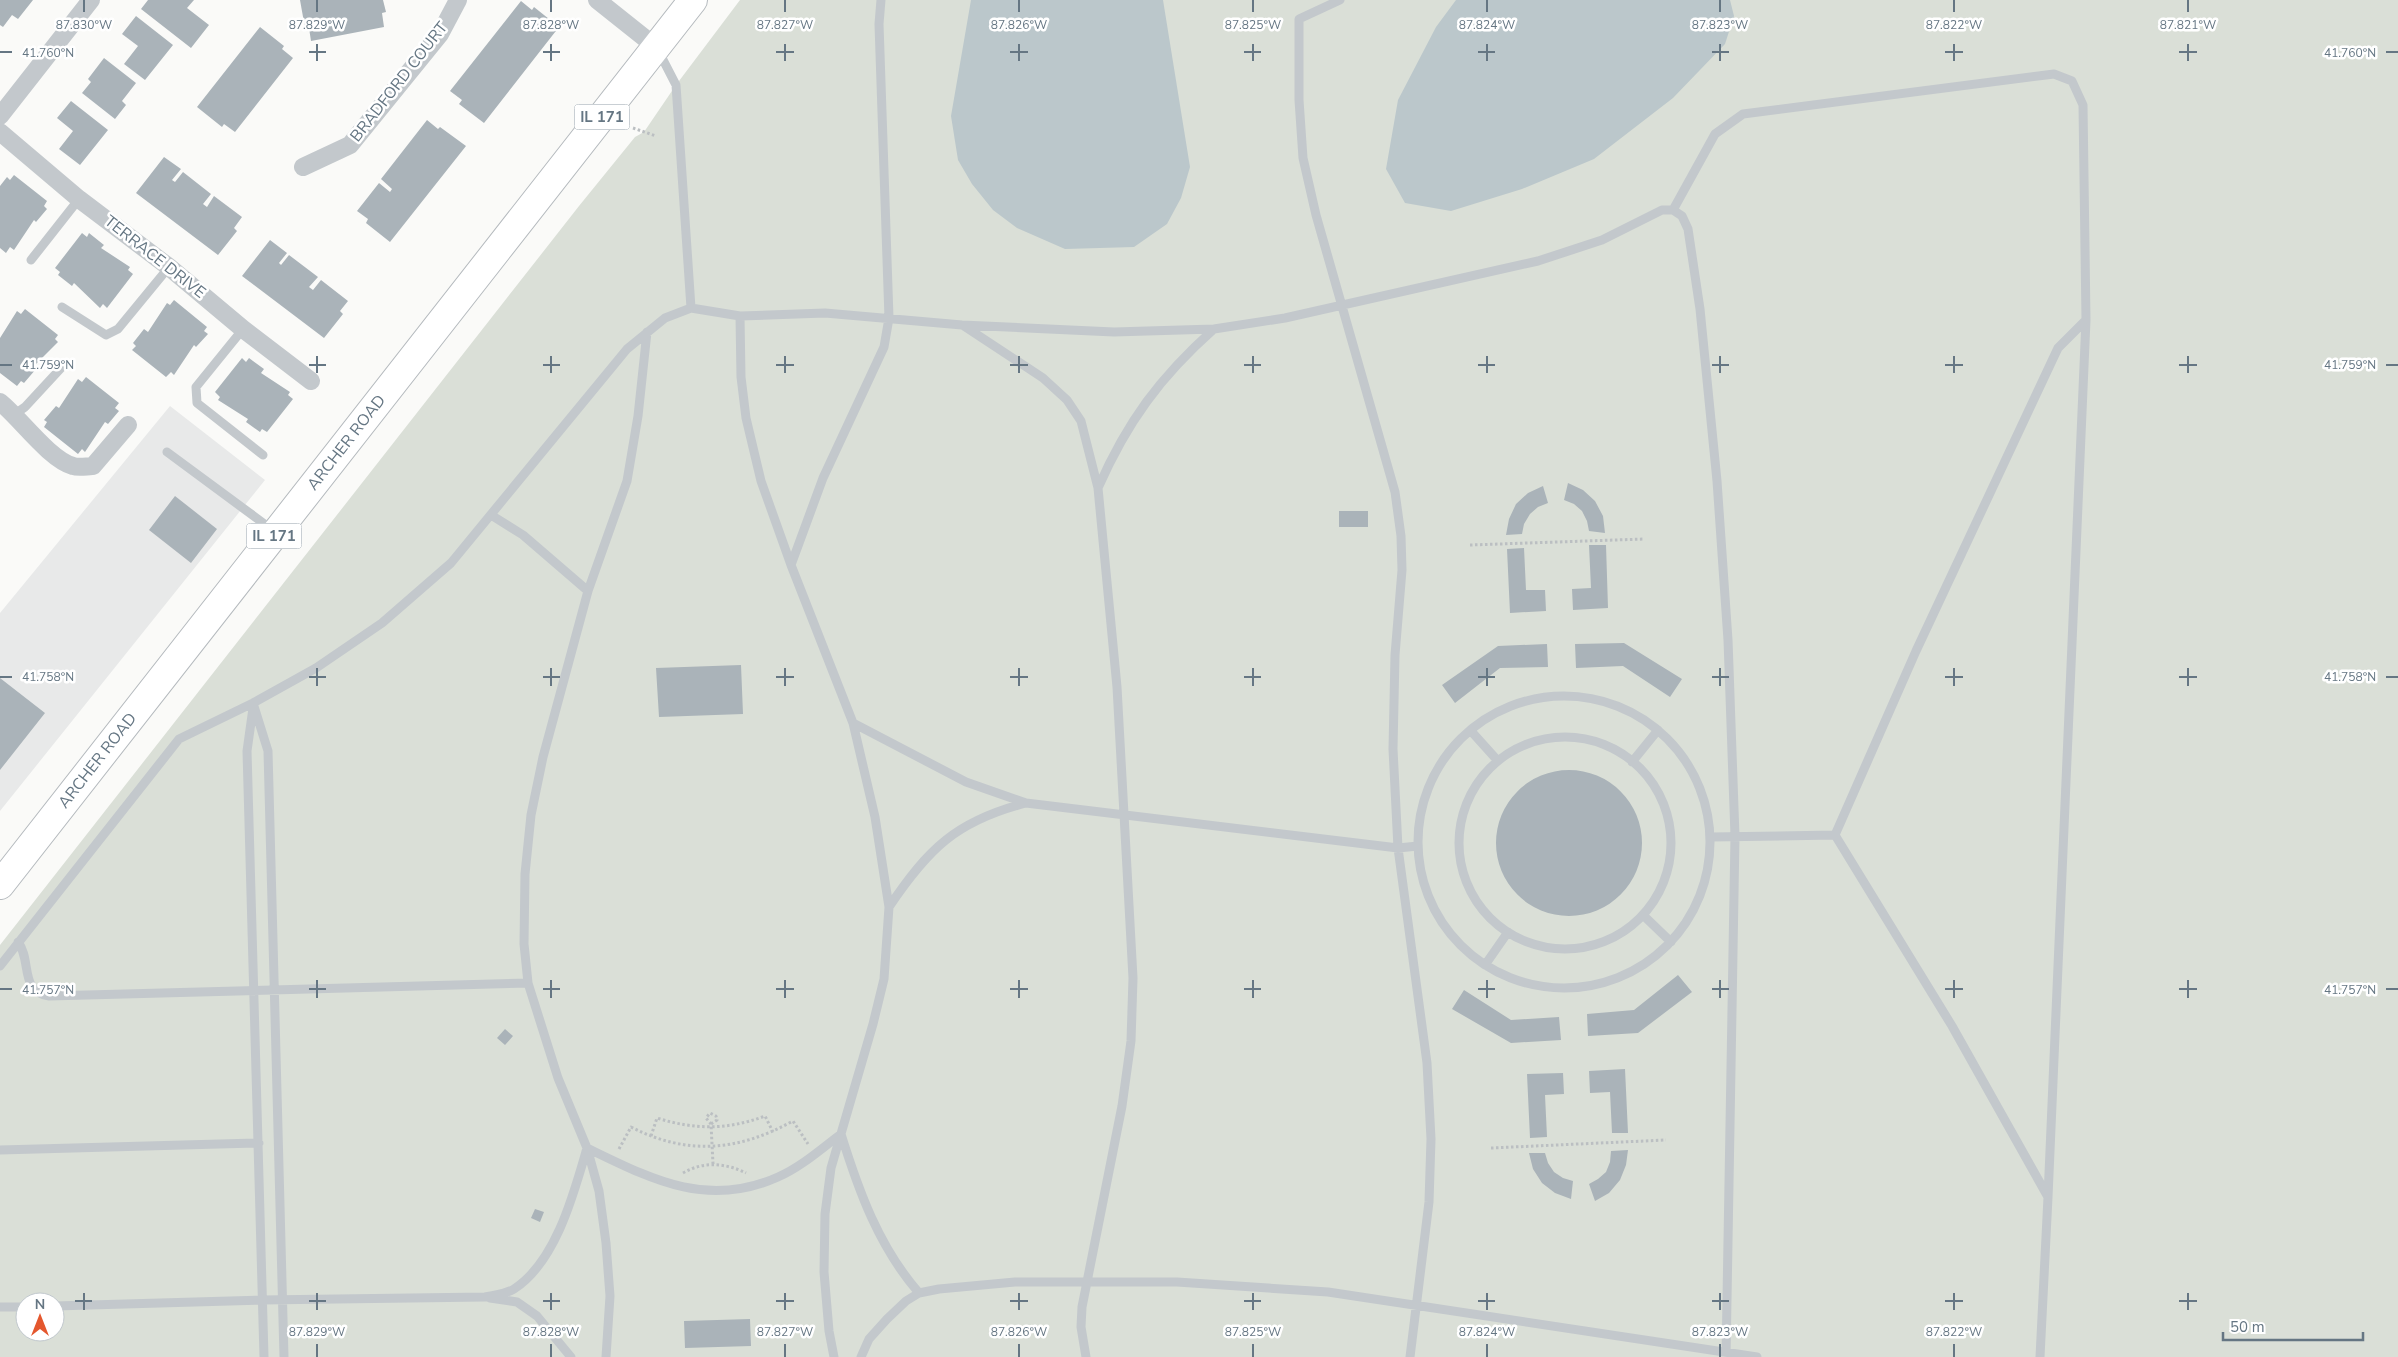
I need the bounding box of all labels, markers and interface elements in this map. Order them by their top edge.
text: 87.830°W [56,17,112,33]
text: 87.829°W [289,17,345,33]
street label: BRADFORD COURT [345,17,453,147]
text: 87.828°W [523,17,579,33]
text: 87.827°W [757,17,813,33]
text: 87.826°W [991,17,1047,33]
text: 87.825°W [1225,17,1281,33]
text: 87.824°W [1459,17,1515,33]
text: 87.823°W [1692,17,1748,33]
text: 87.822°W [1926,17,1982,33]
text: 87.821°W [2160,17,2216,33]
text: 41.760°N [22,45,74,61]
text: 41.760°N [2324,45,2376,61]
road number: IL 171 [574,104,630,130]
street label: TERRACE DRIVE [100,211,210,303]
text: 41.759°N [22,357,74,373]
text: 41.759°N [2324,357,2376,373]
street label: ARCHER ROAD [302,390,391,495]
road number: IL 171 [246,524,302,548]
text: 41.758°N [22,669,74,685]
text: 41.758°N [2324,669,2376,685]
street label: ARCHER ROAD [53,708,142,813]
text: 41.757°N [22,982,74,998]
text: 41.757°N [2324,982,2376,998]
north arrow [15,1292,65,1342]
text: N [35,1295,45,1314]
scale bar [2223,1310,2363,1342]
text: 50 m [2230,1317,2265,1337]
text: 87.829°W [289,1324,345,1340]
text: 87.828°W [523,1324,579,1340]
text: 87.827°W [757,1324,813,1340]
text: 87.826°W [991,1324,1047,1340]
text: 87.825°W [1225,1324,1281,1340]
text: 87.824°W [1459,1324,1515,1340]
text: 87.823°W [1692,1324,1748,1340]
text: 87.822°W [1926,1324,1982,1340]

